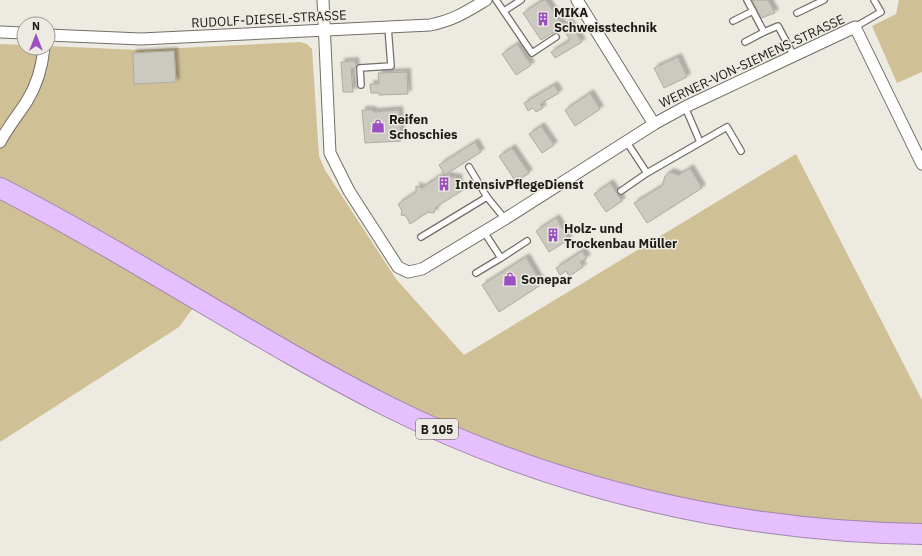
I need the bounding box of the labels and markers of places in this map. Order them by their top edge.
place label: MIKA Schweisstechnik [554,4,657,36]
building icon: MIKA Schweisstechnik [535,11,551,27]
place label: Reifen Schoschies [389,111,458,143]
shop icon: Reifen Schoschies [370,118,386,134]
building icon: IntensivPflegeDienst [436,176,452,192]
place label: IntensivPflegeDienst [455,176,584,193]
place label: Holz- und Trockenbau Müller [564,220,677,252]
building icon: Holz- und Trockenbau Müller [545,227,561,243]
shop icon: Sonepar [502,271,518,287]
place label: Sonepar [521,271,572,288]

